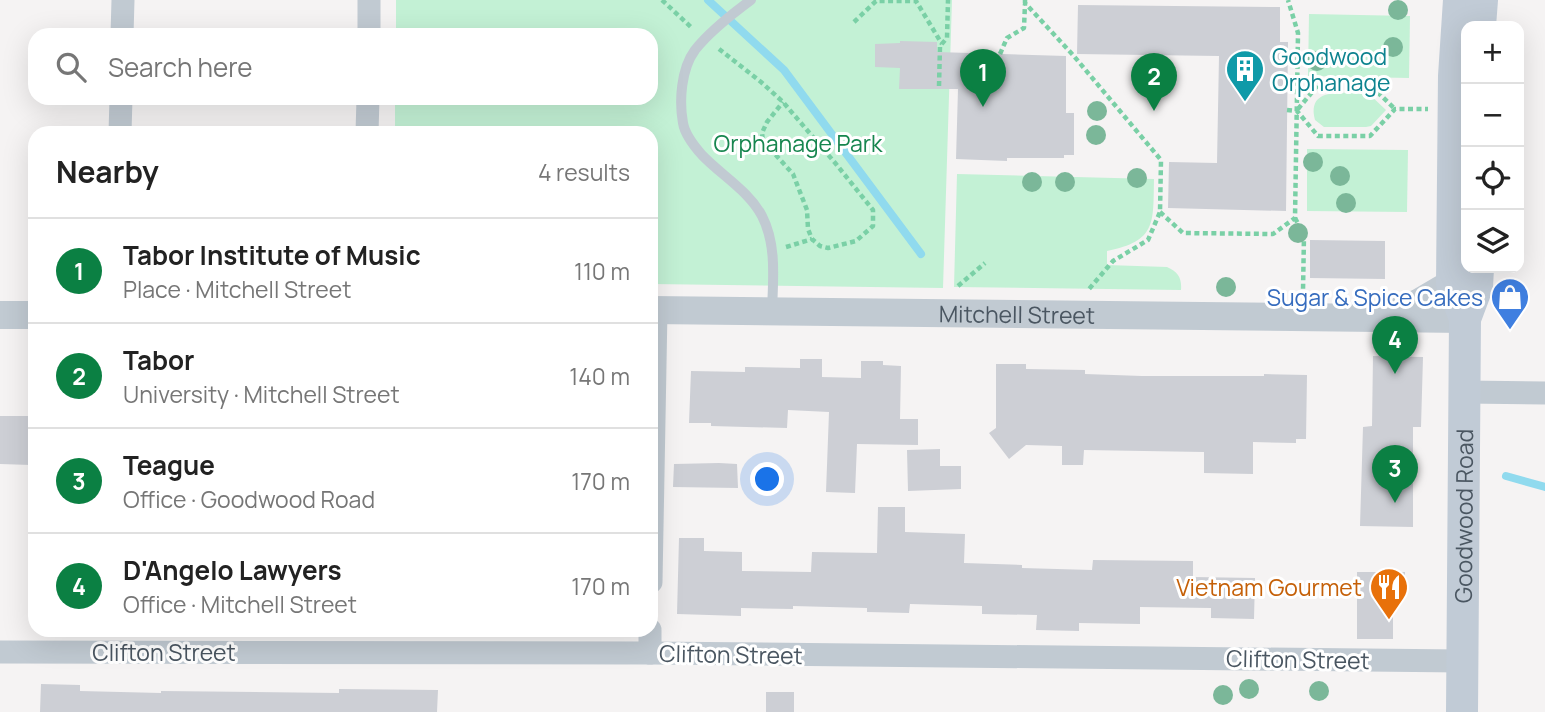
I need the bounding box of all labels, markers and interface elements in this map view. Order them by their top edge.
map controls [1461,21,1524,273]
button: + [1461,21,1524,84]
search box [28,28,658,105]
place label: Goodwood Orphanage [1272,40,1390,98]
icon: search [52,48,90,86]
building icon: Goodwood Orphanage [1224,48,1266,103]
text: Search here [108,49,253,85]
pin: 1 [960,49,1006,107]
pin: 2 [1131,53,1177,111]
button: − [1461,84,1524,147]
park label: Orphanage Park [714,127,883,159]
button: locate [1461,147,1524,210]
text: Nearby [56,151,159,192]
text: 4 results [538,156,630,188]
button: layers [1461,210,1524,273]
text: Tabor Institute of Music [123,237,421,273]
text: 1 [74,255,84,287]
text: 110 m [574,255,630,287]
text: Place · Mitchell Street [123,273,351,305]
shop icon: Sugar & Spice Cakes [1489,276,1531,331]
place label: Sugar & Spice Cakes [1267,281,1483,313]
street label: Mitchell Street [939,297,1095,331]
pin: 4 [1372,316,1418,374]
text: Tabor [123,342,194,378]
text: 2 [72,360,86,392]
text: 140 m [569,360,630,392]
text: University · Mitchell Street [123,378,400,410]
street label: Goodwood Road [1447,429,1480,603]
pin: 3 [1372,445,1418,503]
text: Teague [123,447,215,483]
your location [750,462,784,496]
text: 3 [72,465,86,497]
text: 170 m [571,465,630,497]
text: Office · Goodwood Road [123,483,375,515]
text: D'Angelo Lawyers [123,552,341,588]
restaurant icon: Vietnam Gourmet [1368,566,1410,621]
text: 4 [72,570,86,602]
text: 170 m [571,570,630,602]
place label: Vietnam Gourmet [1176,571,1362,603]
text: Office · Mitchell Street [123,588,357,620]
street label: Clifton Street [92,636,236,668]
street label: Clifton Street [659,637,803,671]
street label: Clifton Street [1226,642,1370,676]

